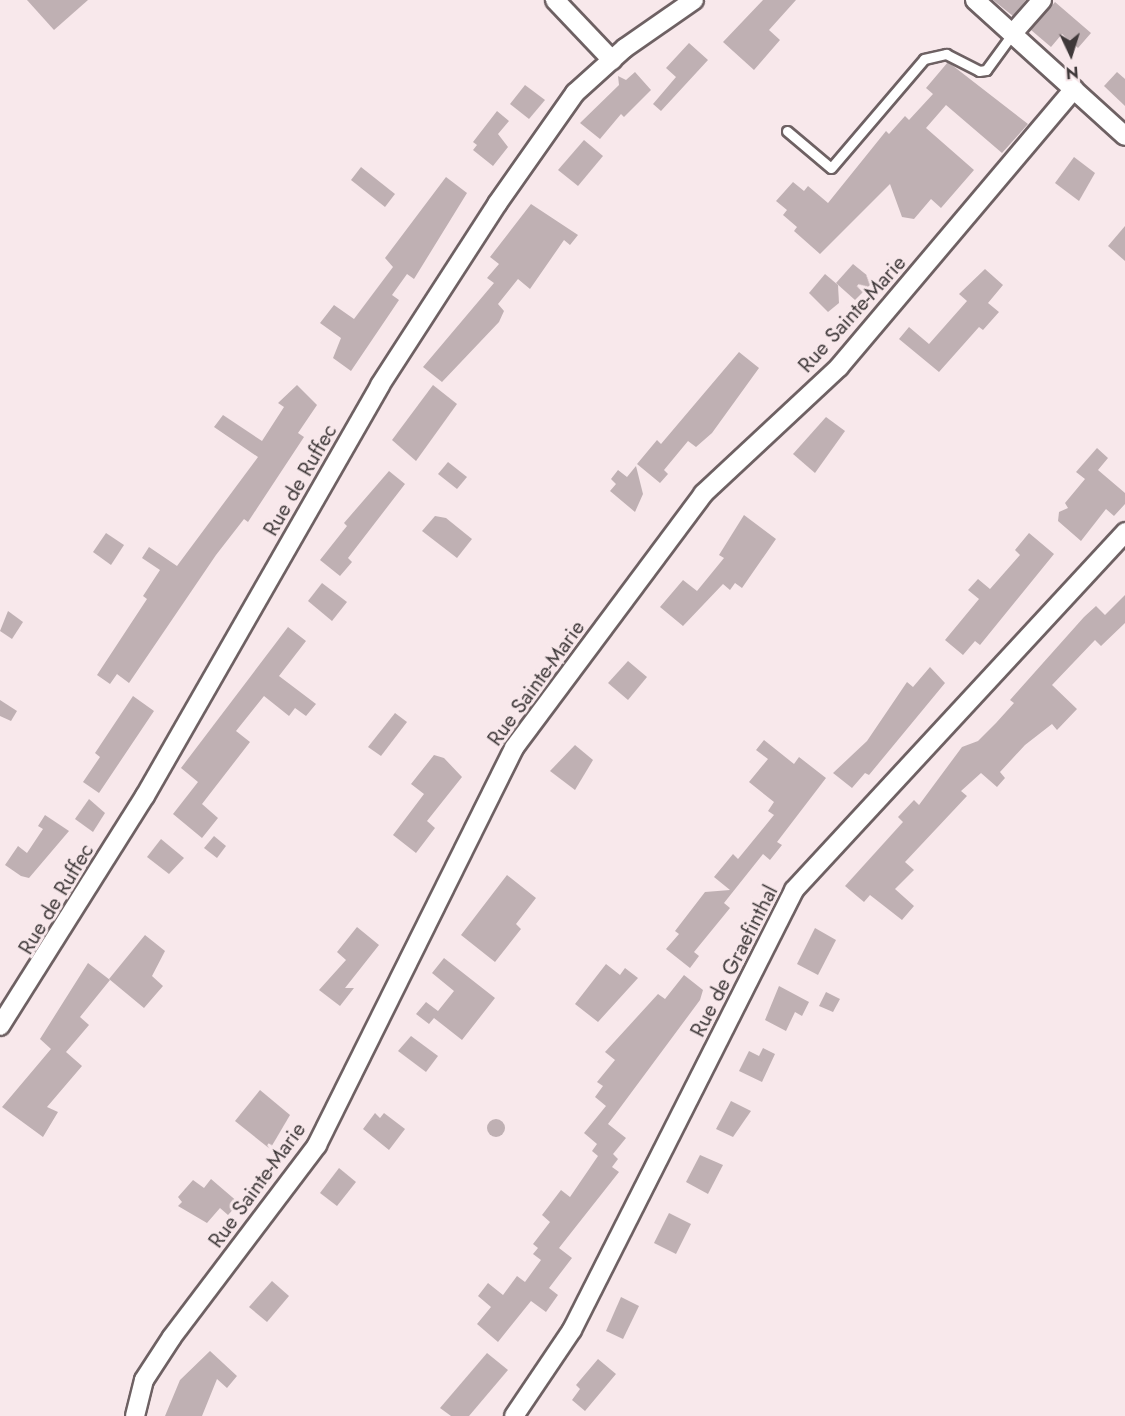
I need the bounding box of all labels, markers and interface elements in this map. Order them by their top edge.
north arrow [1041,24,1101,84]
text: N [1065,61,1079,84]
street label: Rue Sainte-Marie [793,250,911,378]
street label: Rue de Ruffec [258,420,342,540]
street label: Rue Sainte-Marie [482,615,590,751]
street label: Rue de Ruffec [13,839,99,959]
street label: Rue de Graefinthal [685,881,783,1041]
street label: Rue Sainte-Marie [203,1117,311,1253]

